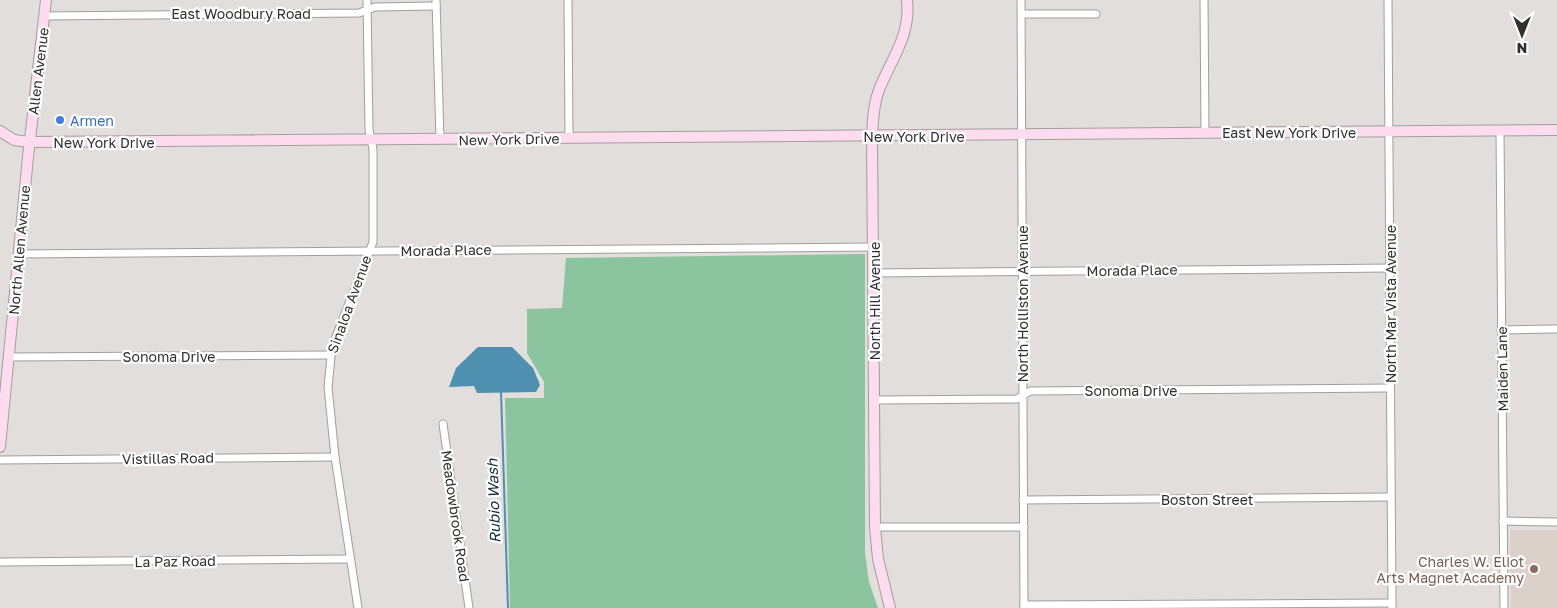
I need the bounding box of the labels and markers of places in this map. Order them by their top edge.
place label: Armen [70,112,114,129]
marker: Armen [54,114,66,126]
place label: Charles W. Eliot Arts Magnet Academy [1377,553,1524,586]
marker: Charles W. Eliot Arts Magnet Academy [1528,563,1540,575]

